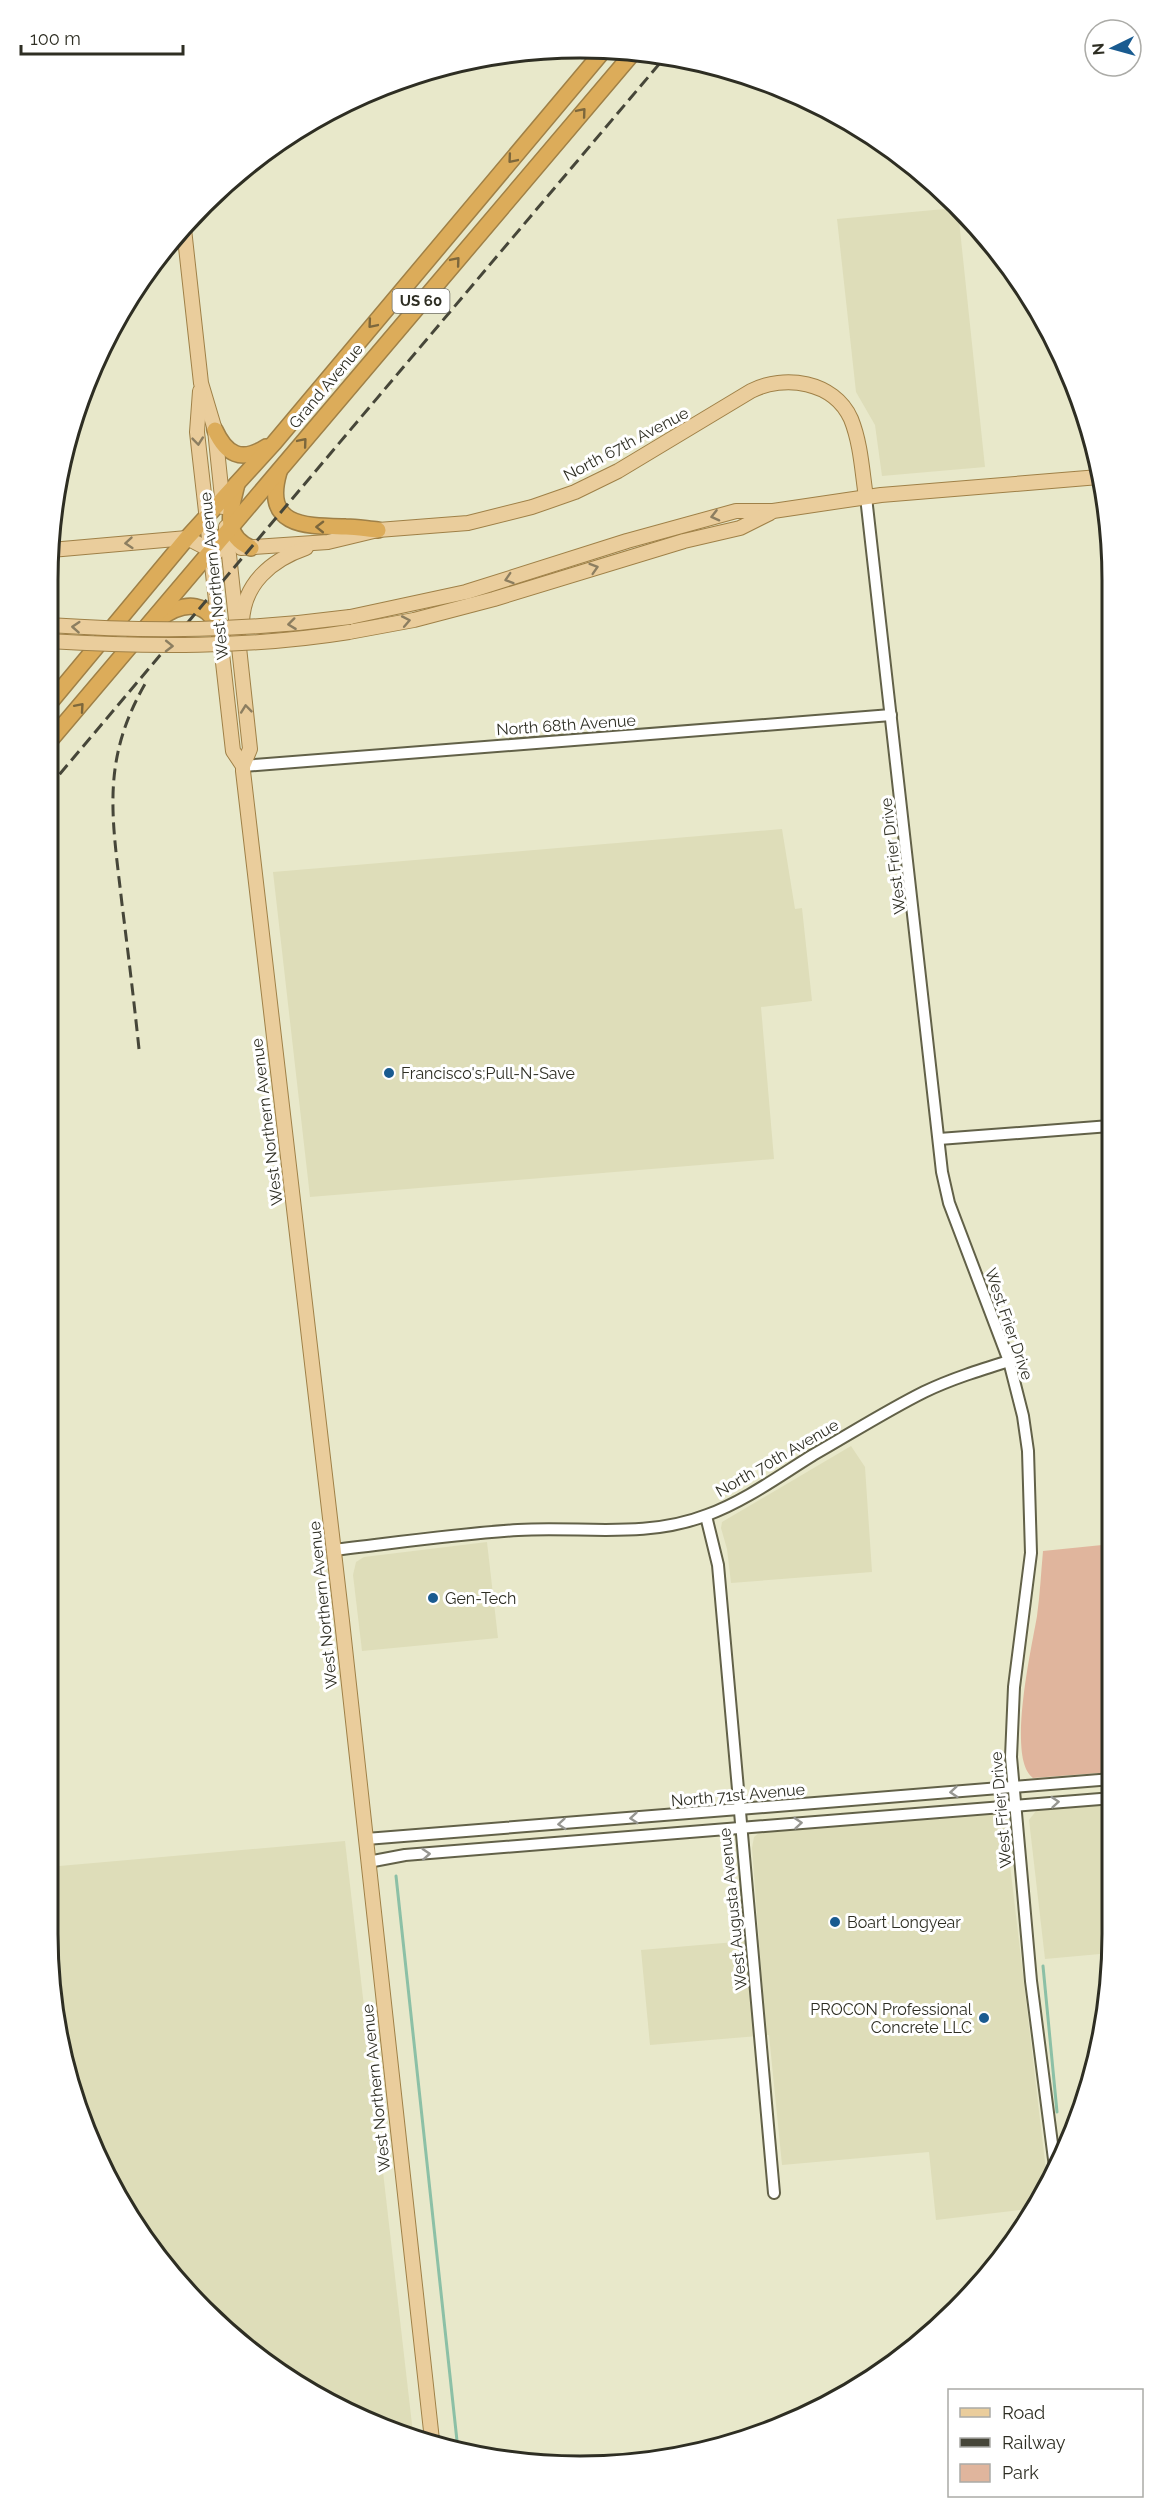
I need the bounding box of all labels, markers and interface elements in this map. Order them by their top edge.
scale bar [21,18,183,56]
north arrow [1083,18,1143,78]
text: 100 m [30,28,81,49]
text: N [1089,42,1109,56]
one-way arrow [575,108,586,119]
one-way arrow [508,152,519,163]
one-way arrow [449,257,460,268]
road number: US 60 [392,289,450,313]
one-way arrow [369,317,380,328]
street label: Grand Avenue [285,340,367,432]
street label: North 67th Avenue [560,403,692,485]
one-way arrow [192,437,204,446]
one-way arrow [296,438,307,449]
street label: West Northern Avenue [196,491,232,661]
one-way arrow [711,509,721,522]
one-way arrow [315,521,324,533]
one-way arrow [124,536,133,549]
one-way arrow [588,563,599,575]
one-way arrow [504,572,515,584]
one-way arrow [401,615,411,628]
one-way arrow [287,617,297,630]
one-way arrow [72,621,81,634]
one-way arrow [165,640,174,652]
one-way arrow [73,703,84,714]
one-way arrow [240,705,252,714]
street label: North 68th Avenue [496,711,636,739]
street label: West Frier Drive [876,797,910,915]
street label: West Northern Avenue [247,1037,287,1207]
place label: Francisco's;Pull-N-Save [401,1064,575,1083]
marker: Francisco's;Pull-N-Save [382,1066,396,1080]
street label: West Frier Drive [981,1266,1037,1382]
street label: North 70th Avenue [712,1415,842,1501]
street label: West Northern Avenue [305,1520,341,1690]
place label: Gen-Tech [445,1589,516,1608]
marker: Gen-Tech [426,1591,440,1605]
street label: West Frier Drive [986,1751,1016,1869]
street label: North 71st Avenue [670,1780,806,1810]
one-way arrow [950,1785,959,1798]
one-way arrow [1050,1796,1060,1809]
one-way arrow [630,1811,639,1824]
one-way arrow [558,1817,567,1830]
one-way arrow [793,1817,802,1830]
street label: West Augusta Avenue [715,1827,751,1991]
one-way arrow [422,1847,431,1860]
place label: Boart Longyear [847,1913,961,1932]
marker: Boart Longyear [828,1915,842,1929]
place label: PROCON Professional Concrete LLC [810,2000,973,2037]
street label: West Northern Avenue [358,2003,394,2173]
marker: PROCON Professional Concrete LLC [977,2011,991,2025]
legend [948,2389,1143,2497]
text: Road [1002,2402,1045,2423]
text: Railway [1002,2432,1066,2453]
text: Park [1002,2462,1039,2483]

